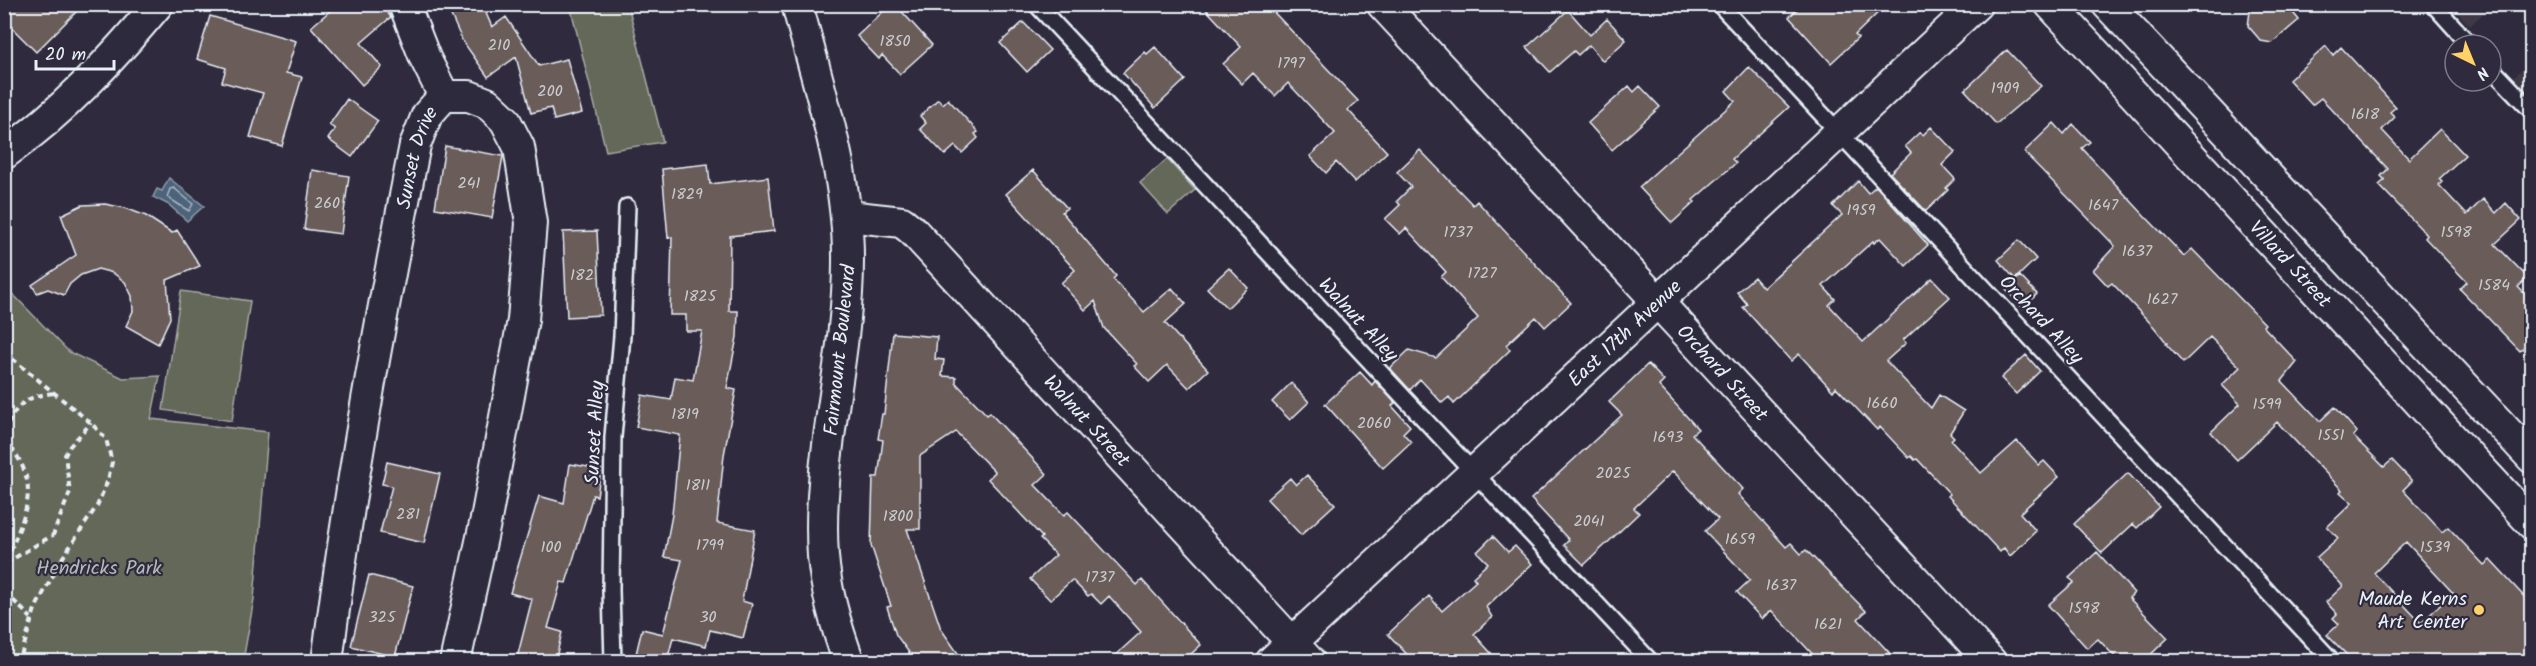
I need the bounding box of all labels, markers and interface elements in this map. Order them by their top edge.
house number: 1850 [879,29,911,54]
scale bar [36,33,114,71]
house number: 210 [488,33,510,58]
north arrow [2443,33,2503,93]
text: 20 m [45,41,86,70]
house number: 1797 [1277,51,1305,76]
text: N [2470,60,2494,85]
house number: 1909 [1991,76,2020,101]
house number: 200 [537,79,563,104]
street label: Sunset Drive [389,99,447,212]
house number: 1618 [2351,102,2380,127]
house number: 241 [457,171,481,196]
house number: 1829 [671,182,703,207]
house number: 260 [314,191,340,216]
house number: 1647 [2088,193,2119,218]
house number: 1959 [1846,198,1876,223]
street label: Villard Street [2240,214,2338,316]
house number: 1737 [1444,220,1473,245]
house number: 1598 [2440,220,2472,245]
house number: 1637 [2122,239,2153,264]
house number: 1727 [1467,261,1497,286]
street label: Fairmount Boulevard [816,262,866,437]
house number: 182 [570,263,594,288]
street label: Orchard Alley [1990,268,2091,373]
street label: Walnut Alley [1310,271,1406,371]
street label: East 17th Avenue [1561,273,1690,396]
house number: 1584 [2478,273,2510,298]
house number: 1825 [684,284,718,309]
house number: 1627 [2147,287,2178,312]
street label: Orchard Street [1668,318,1775,430]
street label: Walnut Street [1035,368,1137,476]
street label: Sunset Alley [577,379,615,486]
house number: 1660 [1867,391,1897,416]
house number: 1599 [2252,392,2282,417]
house number: 1819 [671,402,699,427]
house number: 2060 [1357,411,1391,436]
house number: 1551 [2317,423,2345,448]
house number: 1693 [1653,425,1683,450]
house number: 2025 [1595,461,1632,486]
house number: 1811 [686,473,710,498]
house number: 281 [396,502,420,527]
house number: 1800 [883,504,913,529]
house number: 2041 [1573,509,1605,534]
house number: 1659 [1725,527,1755,552]
house number: 1799 [696,533,724,558]
house number: 100 [540,535,562,560]
house number: 1539 [2420,535,2450,560]
park label: Hendricks Park [36,553,162,585]
house number: 1737 [1086,565,1115,590]
house number: 1637 [1766,573,1797,598]
place label: Maude Kerns Art Center [2359,584,2468,639]
house number: 1598 [2068,596,2100,621]
marker: Maude Kerns Art Center [2472,603,2486,617]
house number: 325 [368,605,397,630]
house number: 30 [699,605,717,630]
house number: 1621 [1814,612,1842,637]

